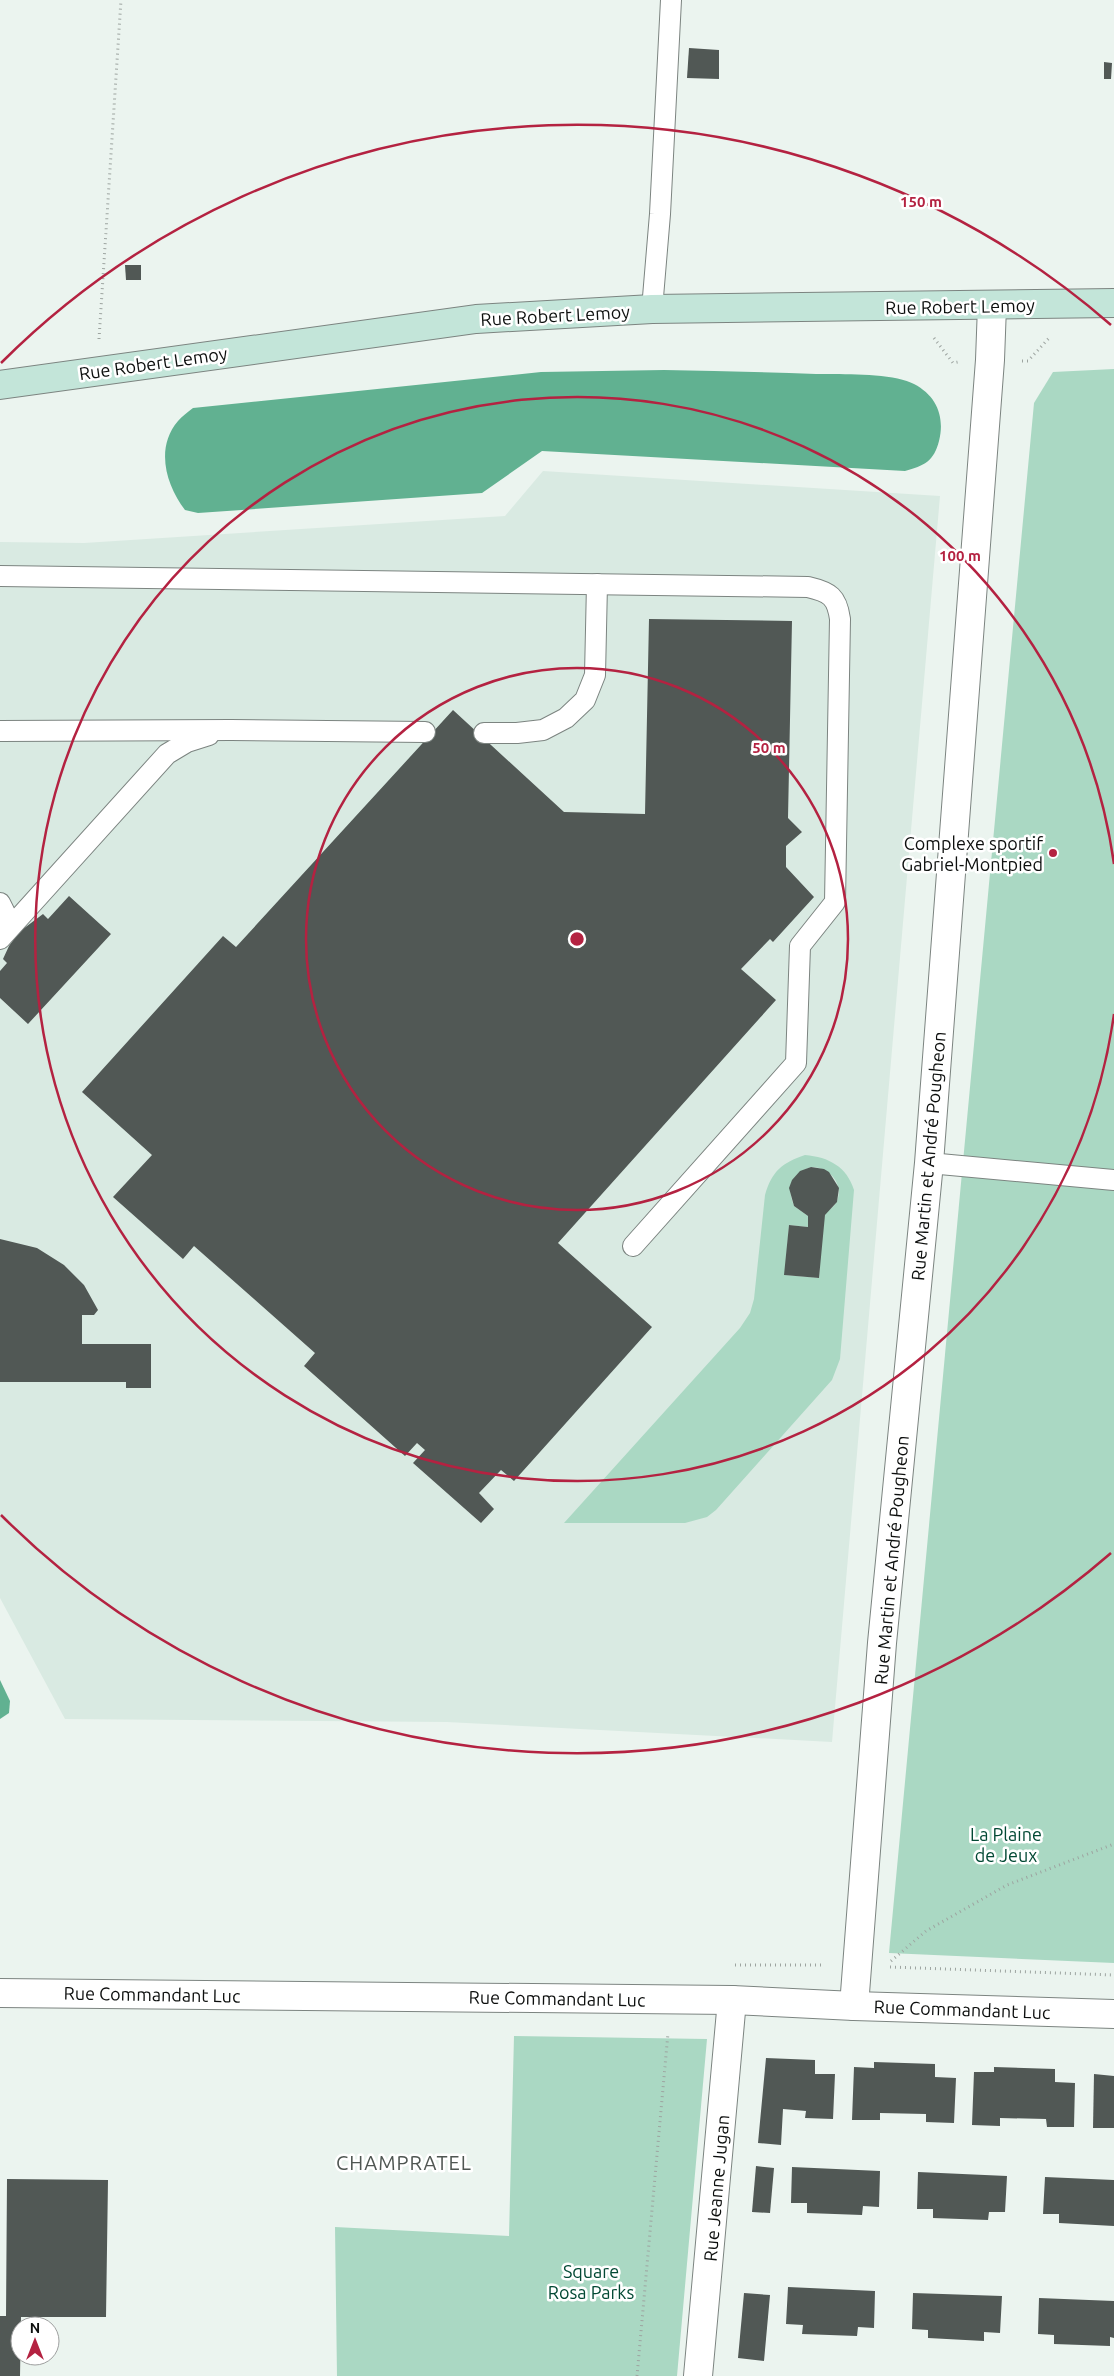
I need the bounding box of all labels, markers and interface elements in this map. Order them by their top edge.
text: 150 m [900,193,942,210]
street label: Rue Robert Lemoy [885,295,1035,317]
street label: Rue Robert Lemoy [480,301,631,329]
street label: Rue Robert Lemoy [78,343,229,383]
text: 100 m [939,547,981,564]
text: 50 m [752,739,786,756]
place label: Complexe sportif Gabriel-Montpied [901,833,1043,874]
marker: Complexe sportif Gabriel-Montpied [1047,847,1059,859]
centre of rings [568,930,586,948]
street label: Rue Martin et André Pougheon [907,1030,949,1282]
street label: Rue Martin et André Pougheon [870,1434,912,1686]
park label: La Plaine de Jeux [970,1824,1042,1865]
street label: Rue Commandant Luc [63,1982,241,2006]
street label: Rue Commandant Luc [468,1986,646,2010]
street label: Rue Commandant Luc [873,1996,1051,2022]
street label: Rue Jeanne Jugan [700,2114,732,2262]
district label: CHAMPRATEL [336,2151,472,2174]
park label: Square Rosa Parks [548,2261,634,2302]
north arrow [10,2316,60,2366]
text: N [30,2320,40,2336]

